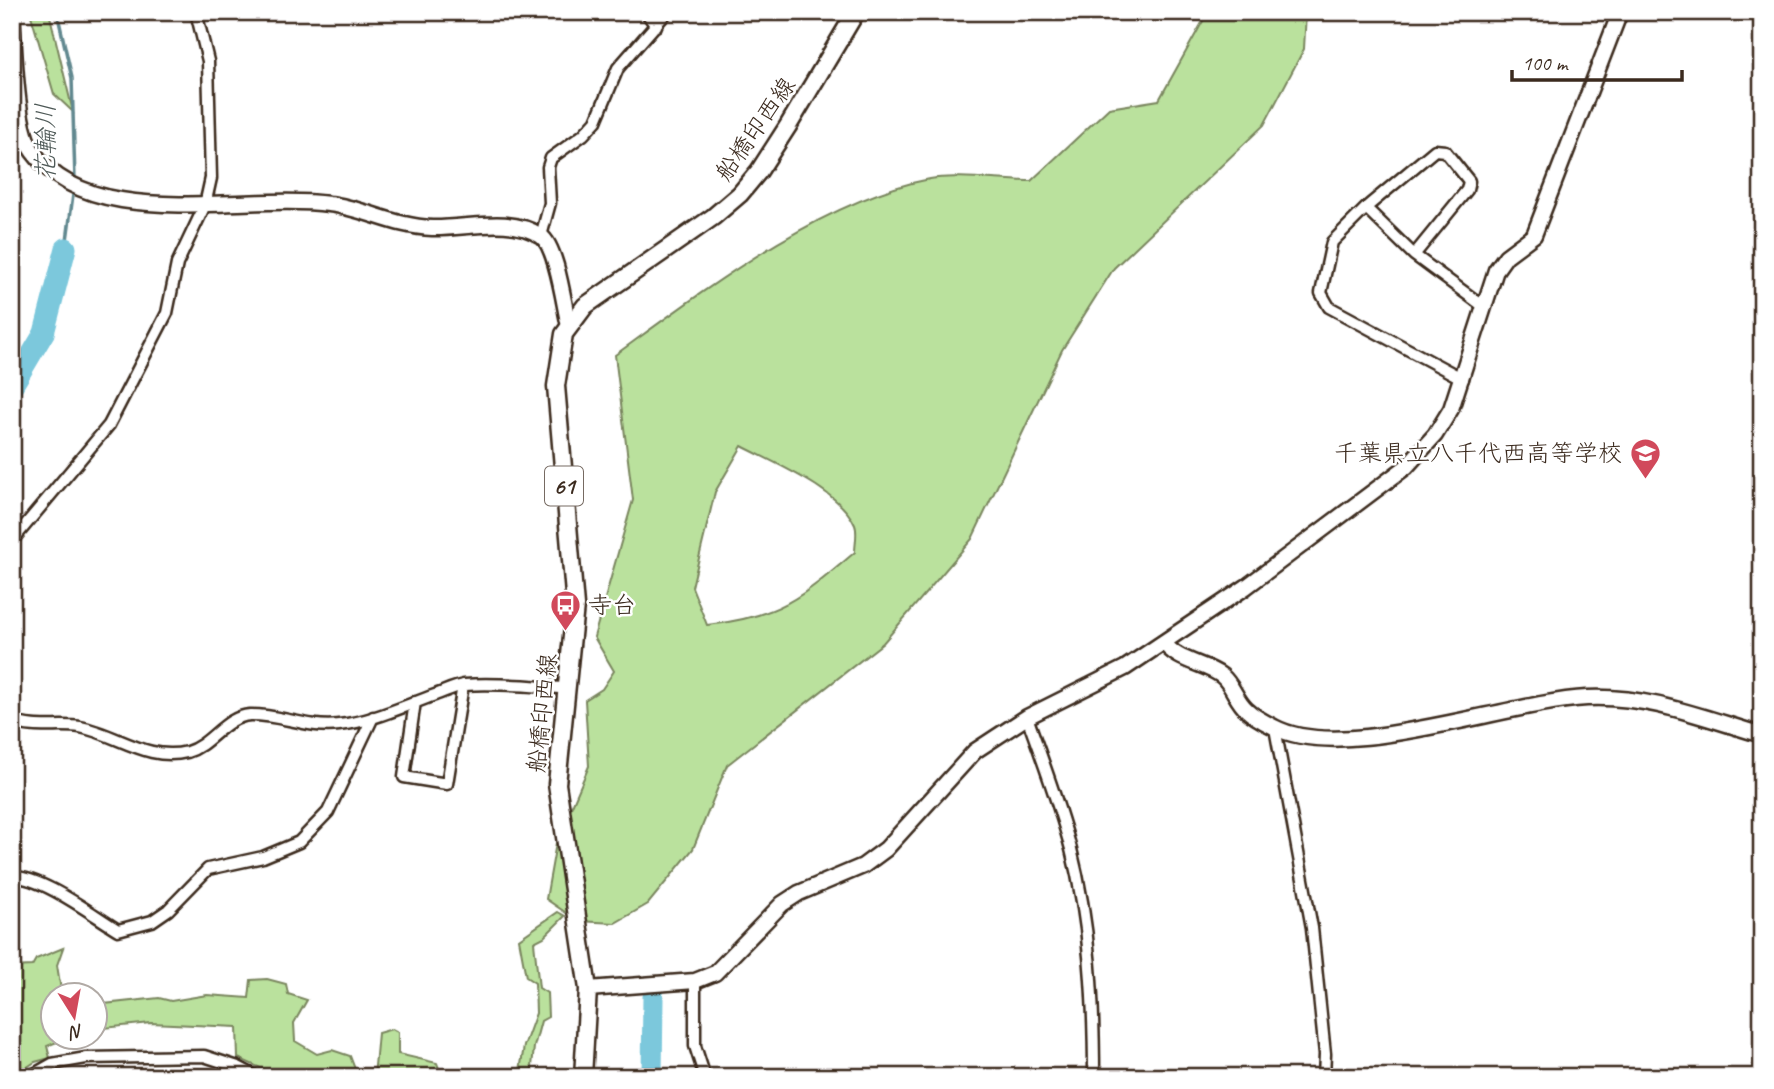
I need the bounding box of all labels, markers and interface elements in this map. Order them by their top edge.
scale bar [1512,38,1681,82]
text: 100 m [1522,50,1569,76]
street label: 船橋印西線 [708,71,802,187]
water label: 花輪川 [29,103,62,181]
school or university icon: 千葉県立八千代西高等学校 [1628,436,1662,480]
place label: 千葉県立八千代西高等学校 [1334,438,1622,468]
road number: 61 [545,466,583,506]
bus stop icon: 寺台 [548,588,582,632]
place label: 寺台 [588,590,636,620]
street label: 船橋印西線 [521,652,563,774]
north arrow [38,981,108,1050]
text: N [66,1019,85,1045]

